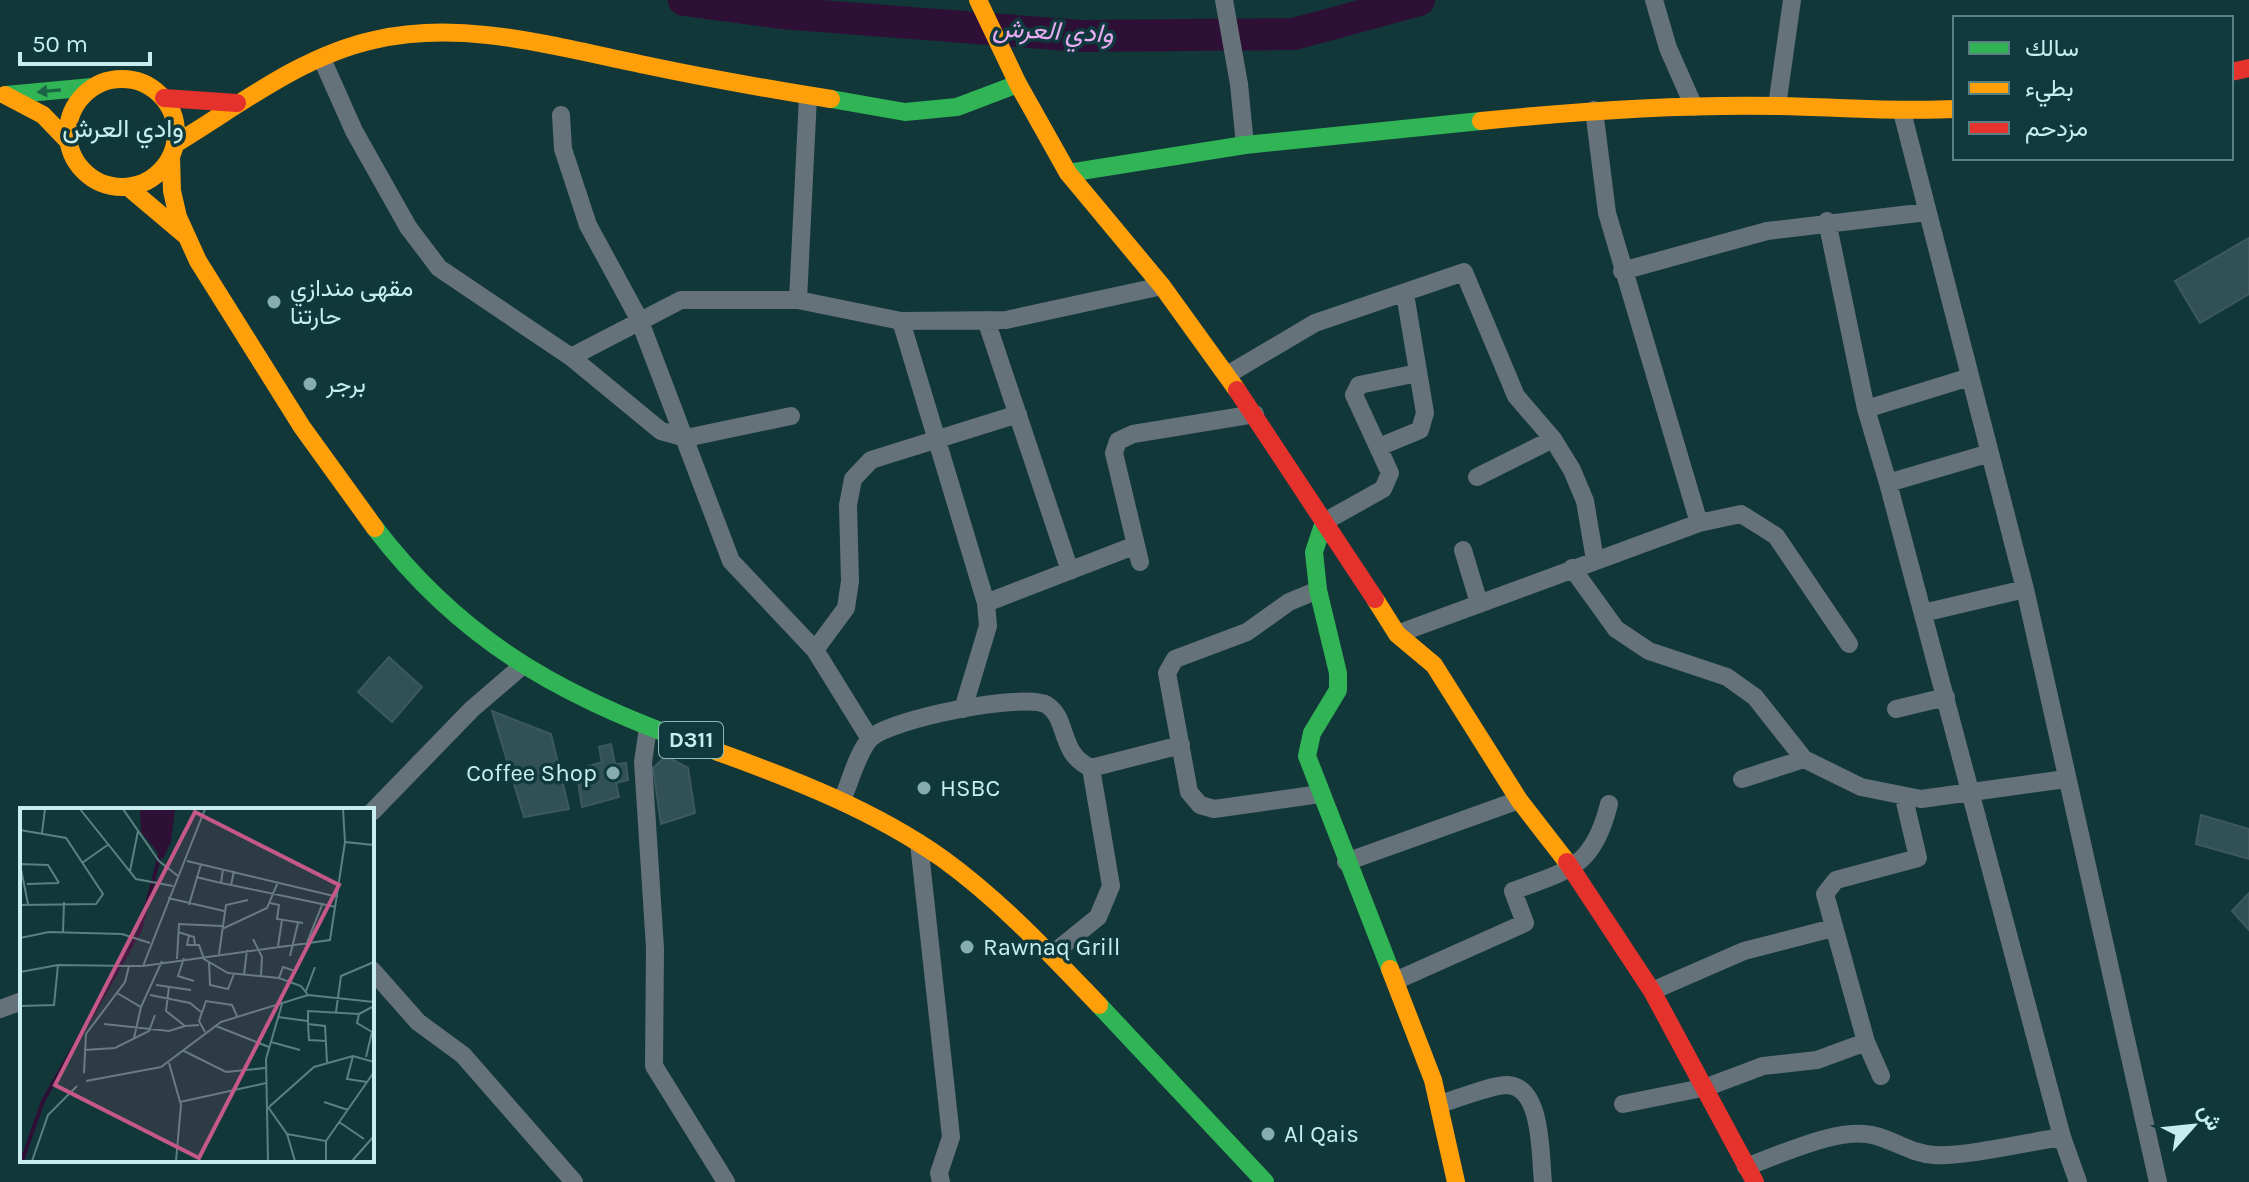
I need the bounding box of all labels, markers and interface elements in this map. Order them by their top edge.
water label: وادي العرش [991,12,1115,55]
scale bar [20,16,150,66]
legend [1953,16,2233,160]
text: 50 m [32,30,88,58]
text: سالك [2025,34,2079,62]
text: بطيء [2025,74,2074,107]
one-way arrow [36,85,61,98]
district label: وادي العرش [62,113,184,149]
text: مزدحم [2025,114,2088,144]
place label: مقهى مندازي حارتنا [290,274,413,331]
marker: مقهى مندازي حارتنا [265,293,283,311]
place label: برجر [325,370,366,399]
marker: برجر [301,375,319,393]
road number: D311 [659,722,723,758]
place label: Coffee Shop [466,759,597,787]
marker: Coffee Shop [604,764,622,782]
place label: HSBC [940,774,1000,802]
marker: HSBC [915,779,933,797]
inset map [20,808,374,1162]
place label: Rawnaq Grill [983,933,1120,961]
marker: Rawnaq Grill [958,938,976,956]
north arrow [2153,1086,2233,1166]
text: ش [2192,1100,2228,1135]
place label: Al Qais [1284,1120,1359,1148]
marker: Al Qais [1259,1125,1277,1143]

